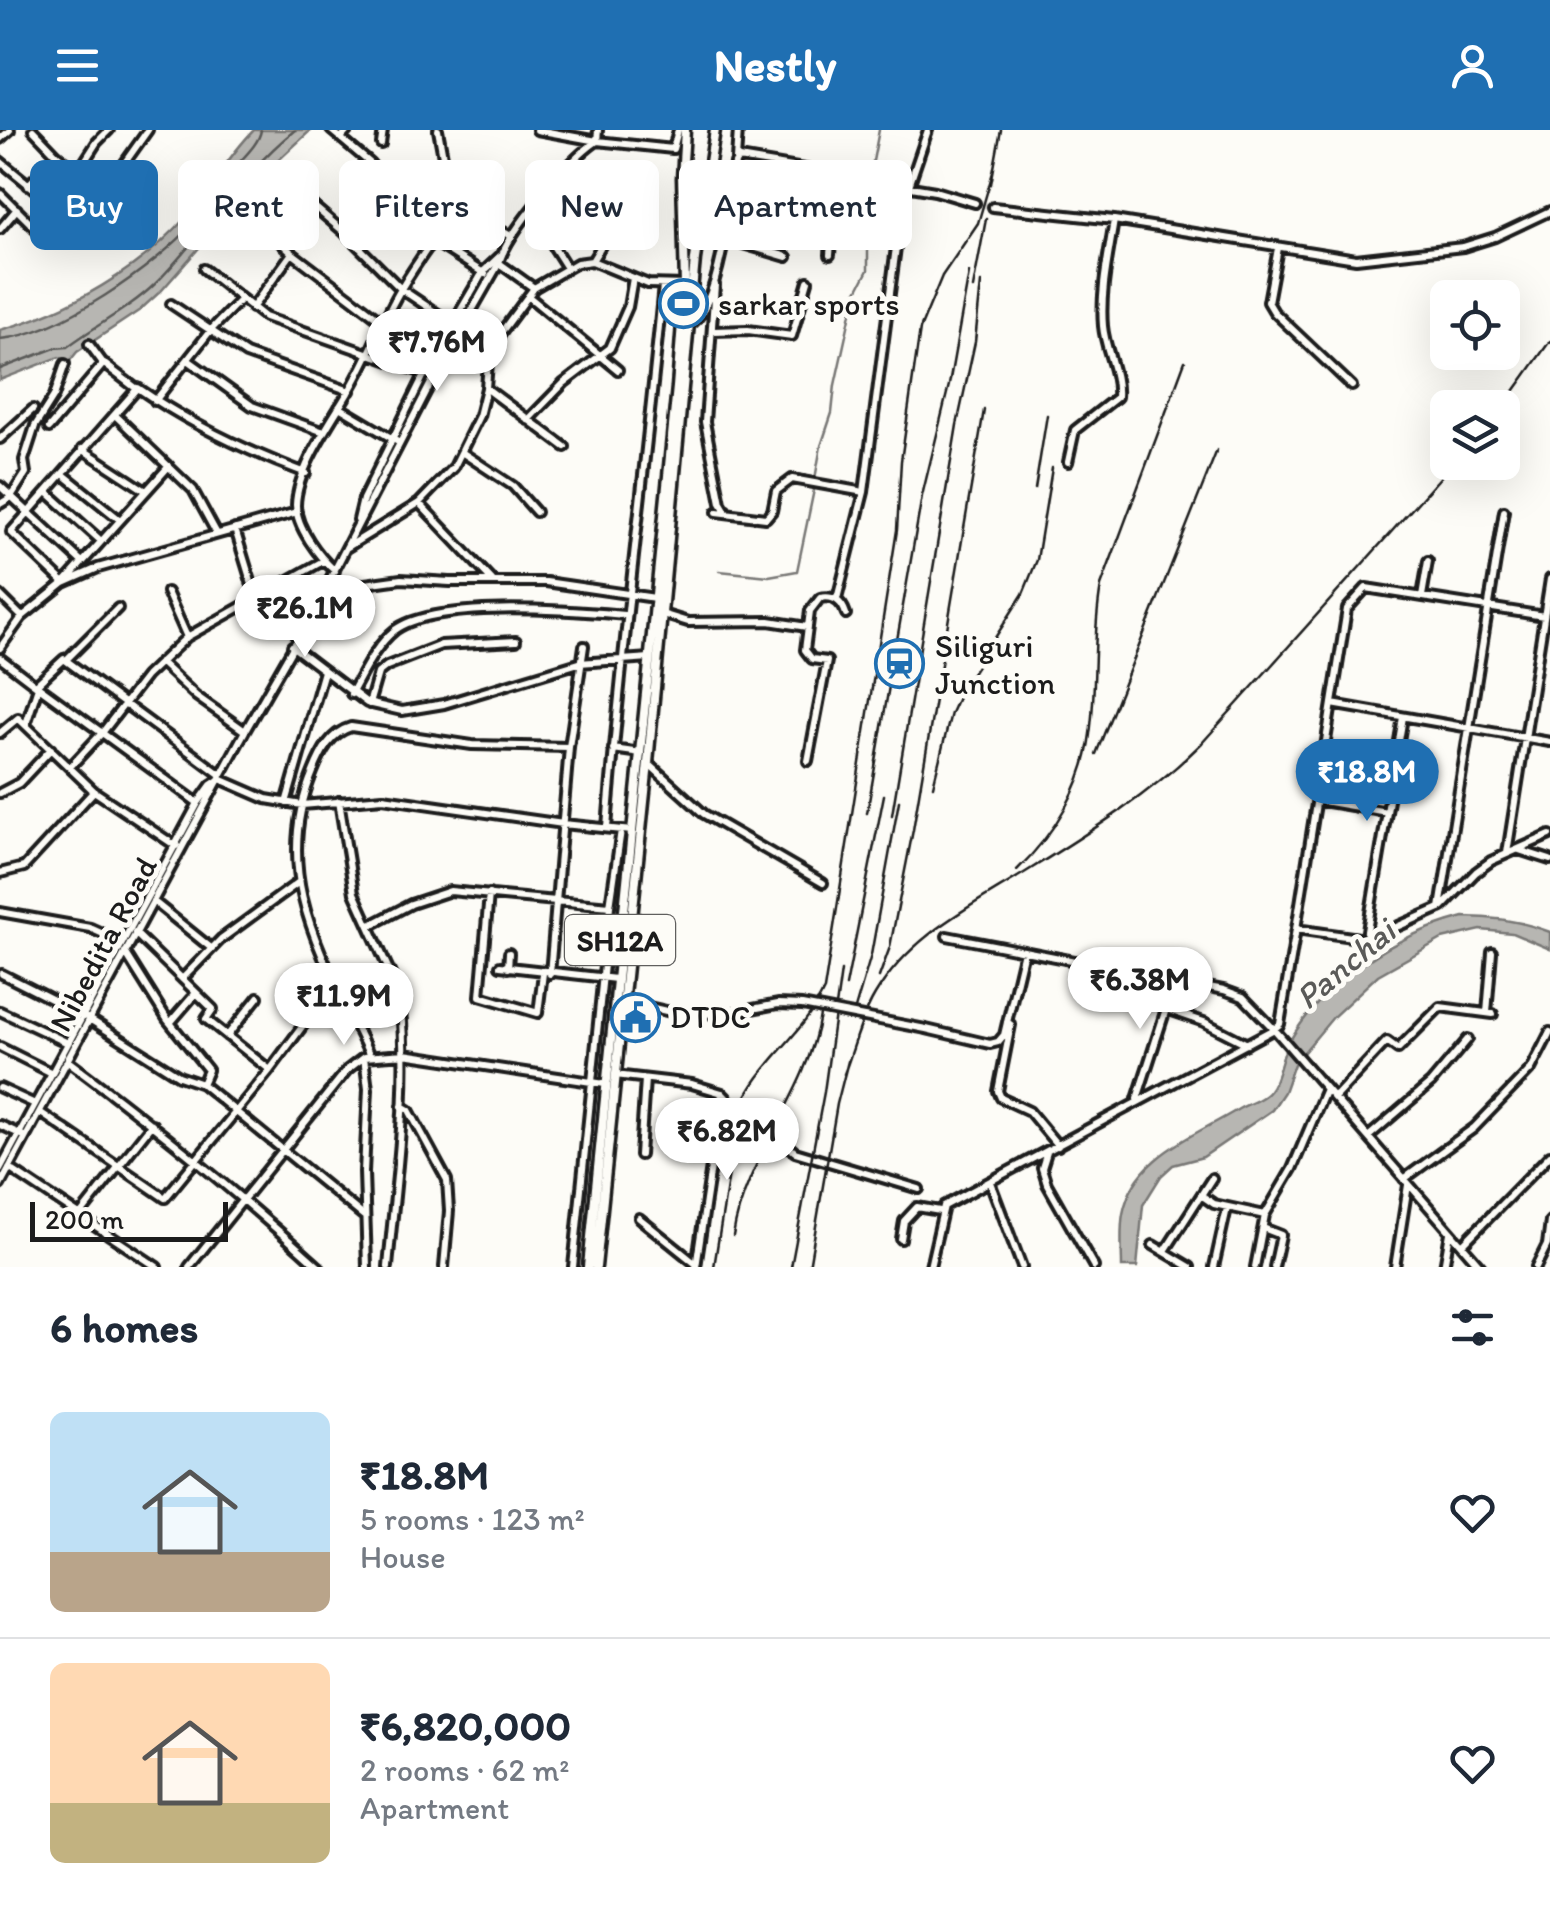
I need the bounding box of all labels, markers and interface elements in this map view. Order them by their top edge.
icon: menu [50,38,105,93]
text: Nestly [714,38,836,92]
icon: person [1445,38,1500,93]
chip: Buy [30,160,158,250]
chip: Rent [178,160,319,250]
chip: Filters [339,160,505,250]
chip: New [525,160,659,250]
chip: Apartment [679,160,912,250]
sports icon: sarkar sports [657,278,709,330]
map controls [1430,280,1520,480]
button: locate [1430,280,1520,370]
place label: sarkar sports [718,285,900,323]
pin: ₹7.76M [356,309,518,394]
text: ₹7.76M [388,322,486,360]
button: layers [1430,390,1520,480]
pin: ₹26.1M [224,575,386,660]
text: ₹26.1M [256,588,354,626]
place label: Siliguri Junction [935,627,1055,702]
station icon: Siliguri Junction [874,638,926,690]
pin: ₹18.8M [1286,739,1448,824]
text: ₹18.8M [1318,752,1416,790]
street label: Nibedita Road [41,850,165,1038]
water label: Panchai [1286,908,1406,1018]
road number: SH12A [565,915,675,965]
pin: ₹6.38M [1059,947,1221,1032]
text: ₹6.38M [1090,960,1190,998]
pin: ₹11.9M [263,963,425,1048]
text: ₹11.9M [296,976,392,1014]
public building icon: DTDC [609,991,661,1043]
place label: DTDC [670,998,751,1036]
pin: ₹6.82M [646,1098,808,1183]
text: ₹6.82M [677,1111,777,1149]
scale bar [30,1197,228,1242]
text: 200 m [45,1202,124,1236]
icon: filters [1445,1300,1500,1355]
text: 6 homes [50,1302,198,1353]
text: ₹18.8M [360,1449,489,1500]
icon: home [130,1452,250,1572]
icon: heart [1445,1485,1500,1540]
text: 5 rooms · 123 m² [360,1500,585,1538]
text: House [360,1538,446,1576]
text: ₹6,820,000 [360,1700,571,1751]
icon: home [130,1703,250,1823]
icon: heart [1445,1736,1500,1791]
text: 2 rooms · 62 m² [360,1751,569,1789]
text: Apartment [360,1789,509,1827]

